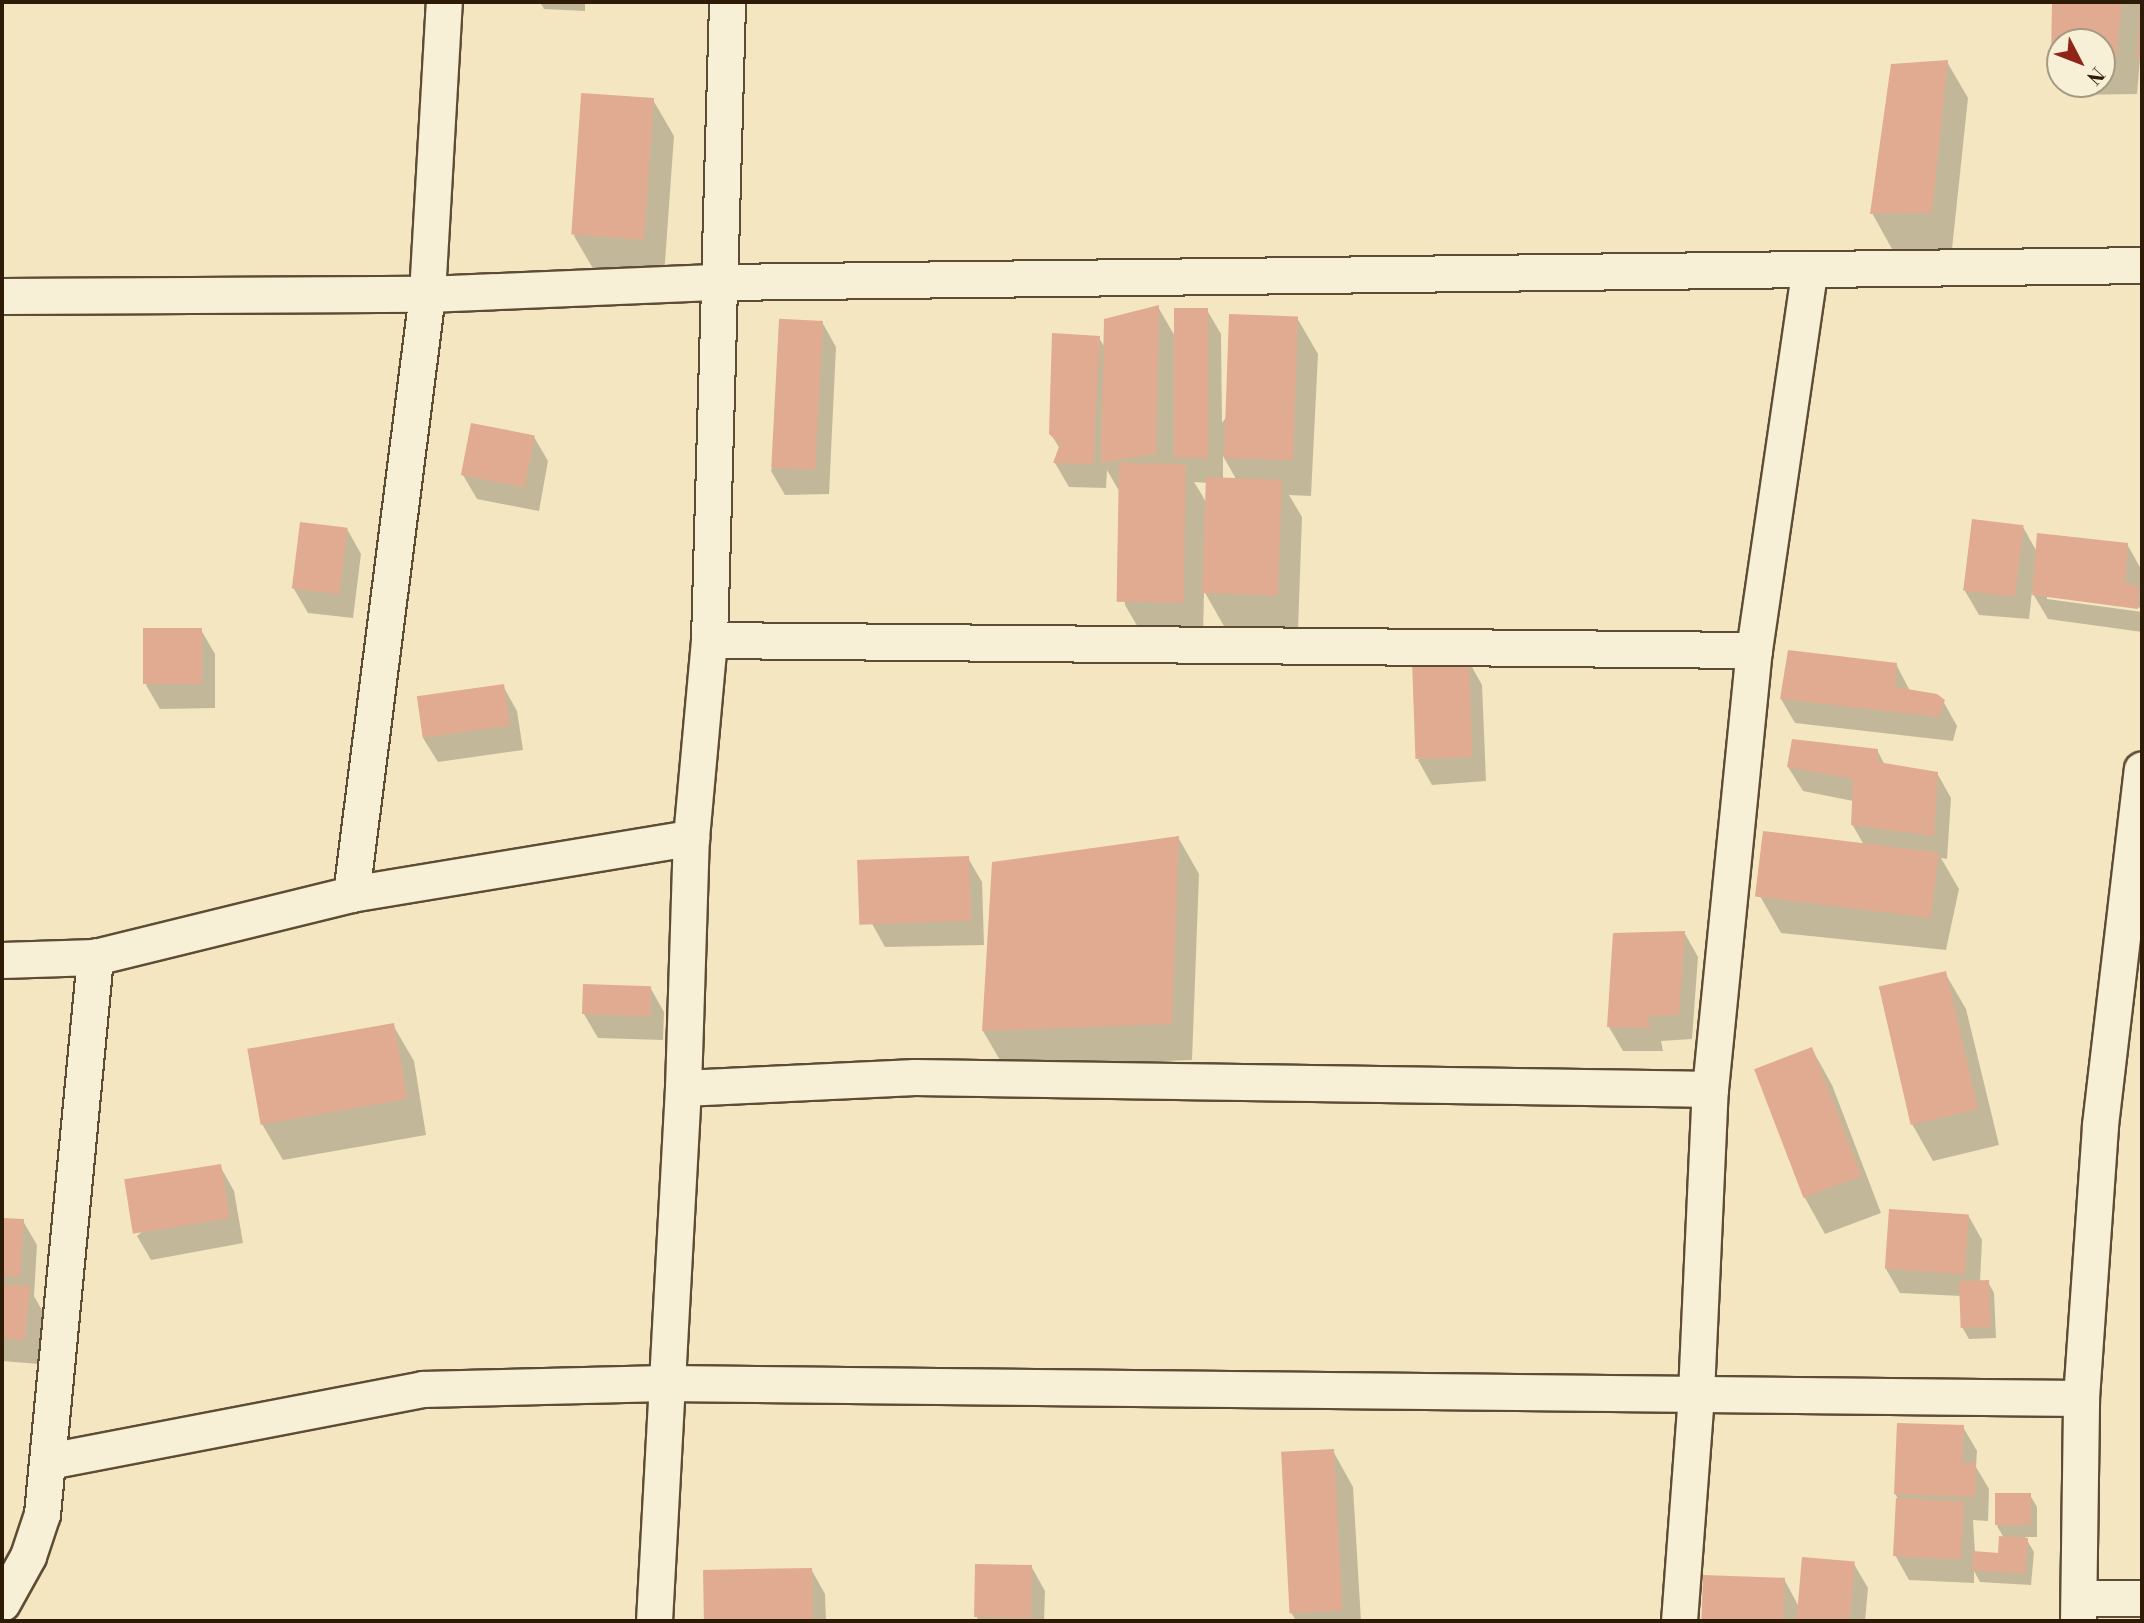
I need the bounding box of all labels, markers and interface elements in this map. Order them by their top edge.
north arrow [2046,28,2116,98]
text: N [2081,62,2109,89]

